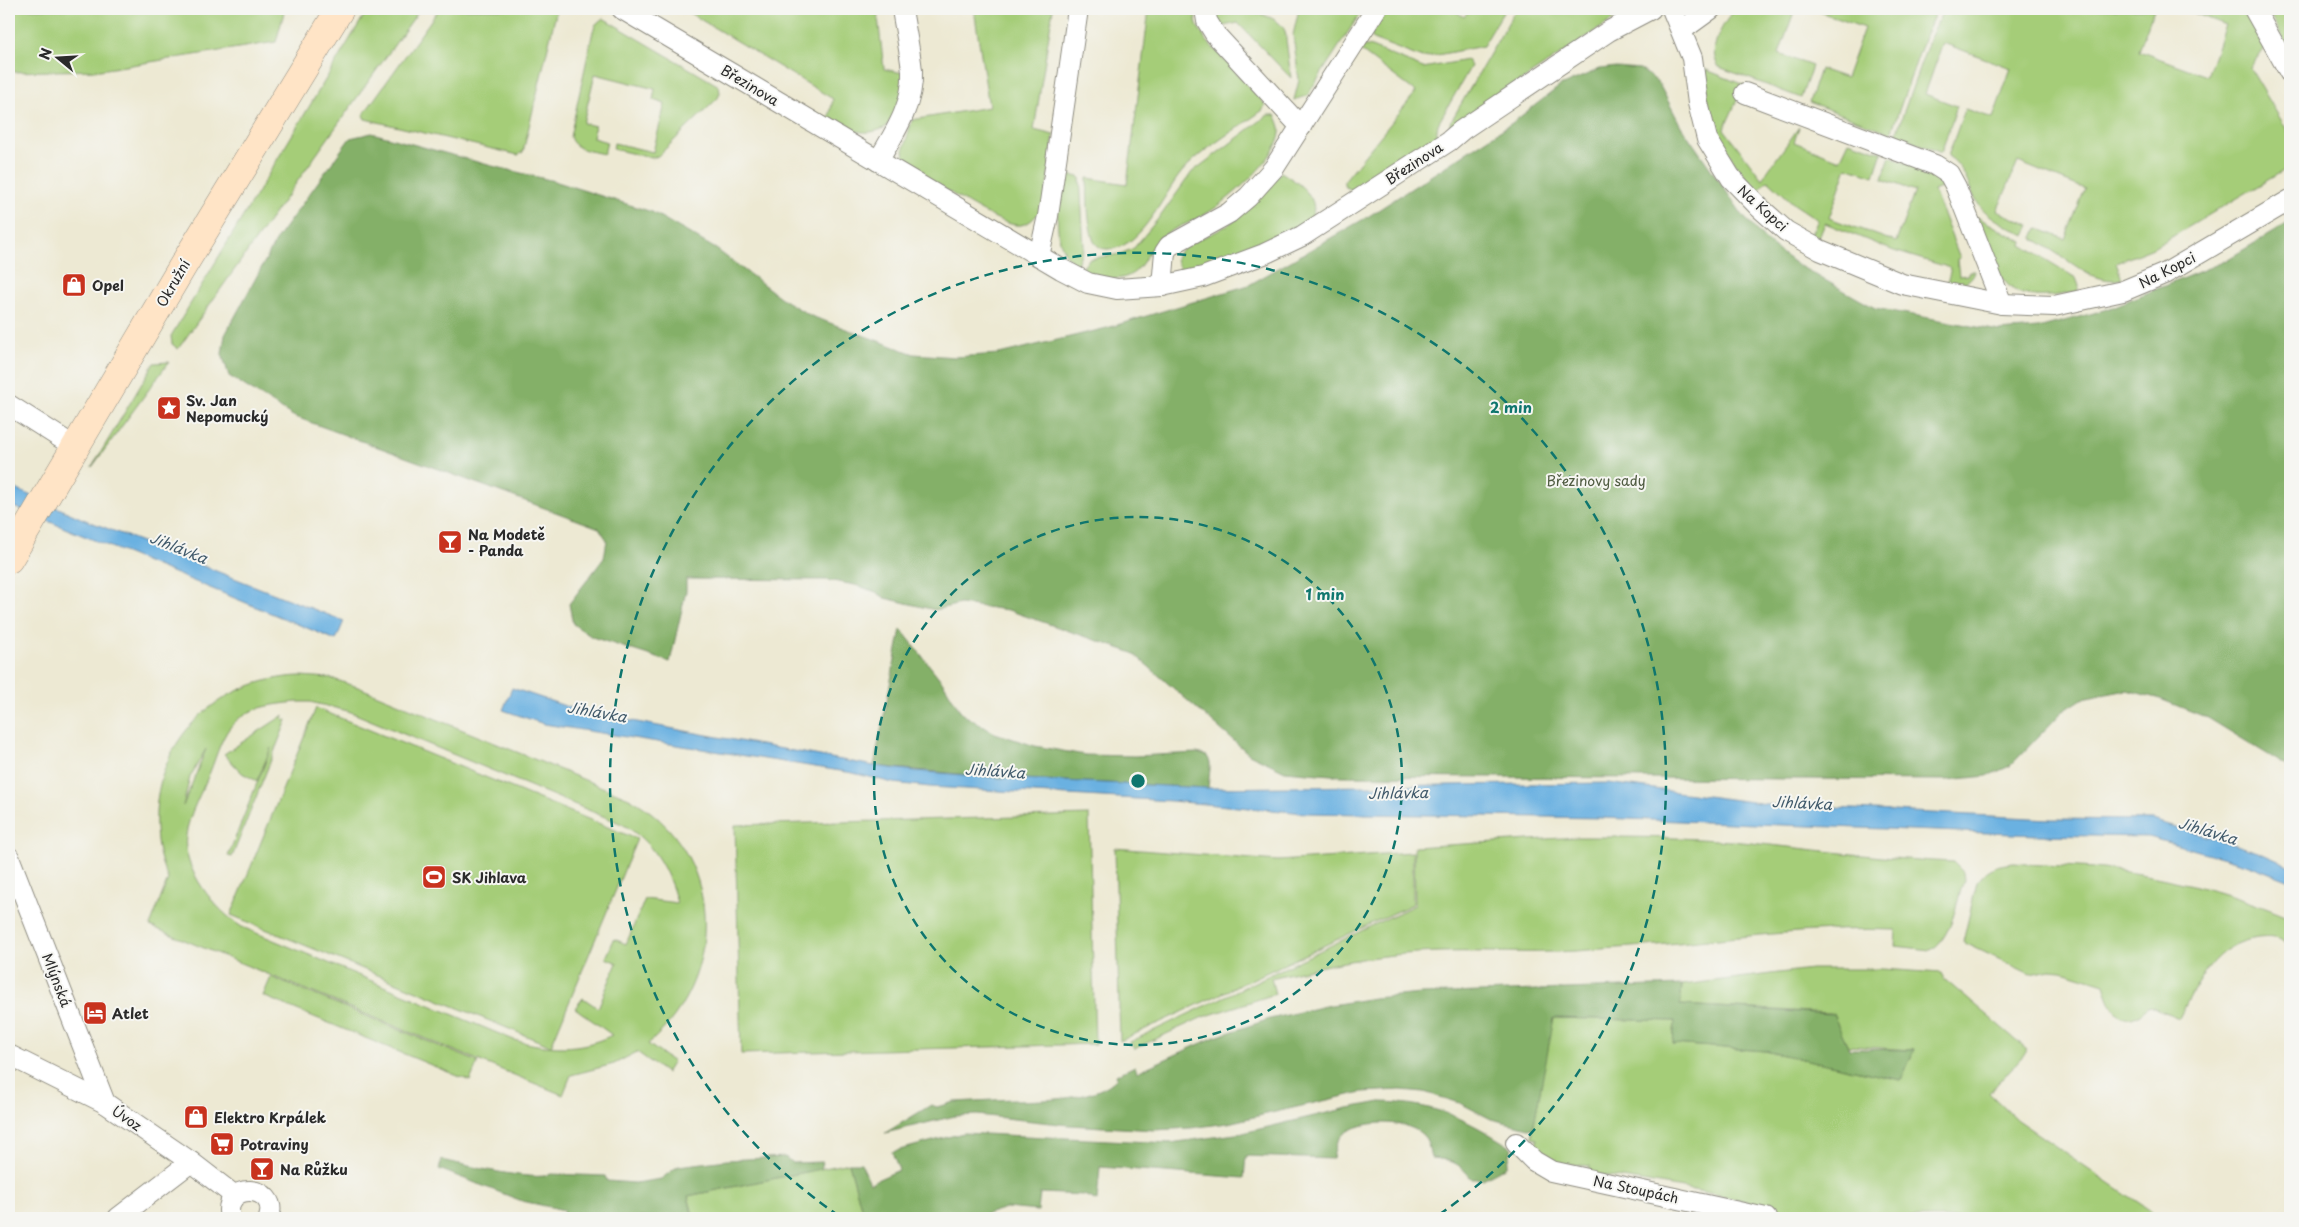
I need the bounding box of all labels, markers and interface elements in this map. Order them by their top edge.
north arrow [32,32,82,82]
text: N [33,45,57,62]
street label: Březinova [717,59,783,111]
street label: Březinova [1381,136,1447,189]
street label: Na Kopci [1733,180,1793,236]
street label: Na Kopci [2135,247,2199,293]
street label: Okružní [151,255,195,311]
shop icon: Opel [61,272,87,298]
place label: Opel [92,275,124,296]
place label: Sv. Jan Nepomucký [186,390,268,427]
place icon: Sv. Jan Nepomucký [156,395,182,421]
text: 2 min [1490,395,1532,418]
park label: Březinovy sady [1546,470,1646,491]
place label: Na Modetě - Panda [468,524,545,561]
water label: Jihlávka [147,525,212,569]
bar icon: Na Modetě - Panda [437,529,463,555]
text: 1 min [1306,582,1344,605]
water label: Jihlávka [565,694,629,728]
water label: Jihlávka [964,756,1026,784]
centre of rings [1129,772,1147,790]
water label: Jihlávka [1368,780,1429,804]
water label: Jihlávka [1771,789,1833,815]
water label: Jihlávka [2176,810,2241,850]
sports icon: SK Jihlava [421,864,447,890]
place label: SK Jihlava [452,867,527,888]
street label: Mlýnská [37,950,77,1010]
hotel icon: Atlet [82,1000,108,1026]
place label: Atlet [112,1003,149,1024]
street label: Úvoz [108,1100,146,1136]
shop icon: Elektro Krpálek [183,1104,209,1130]
place label: Elektro Krpálek [214,1107,327,1128]
supermarket icon: Potraviny [209,1131,235,1157]
place label: Potraviny [240,1134,309,1155]
bar icon: Na Růžku [249,1156,275,1182]
place label: Na Růžku [280,1159,348,1180]
street label: Na Stoupách [1592,1170,1680,1208]

